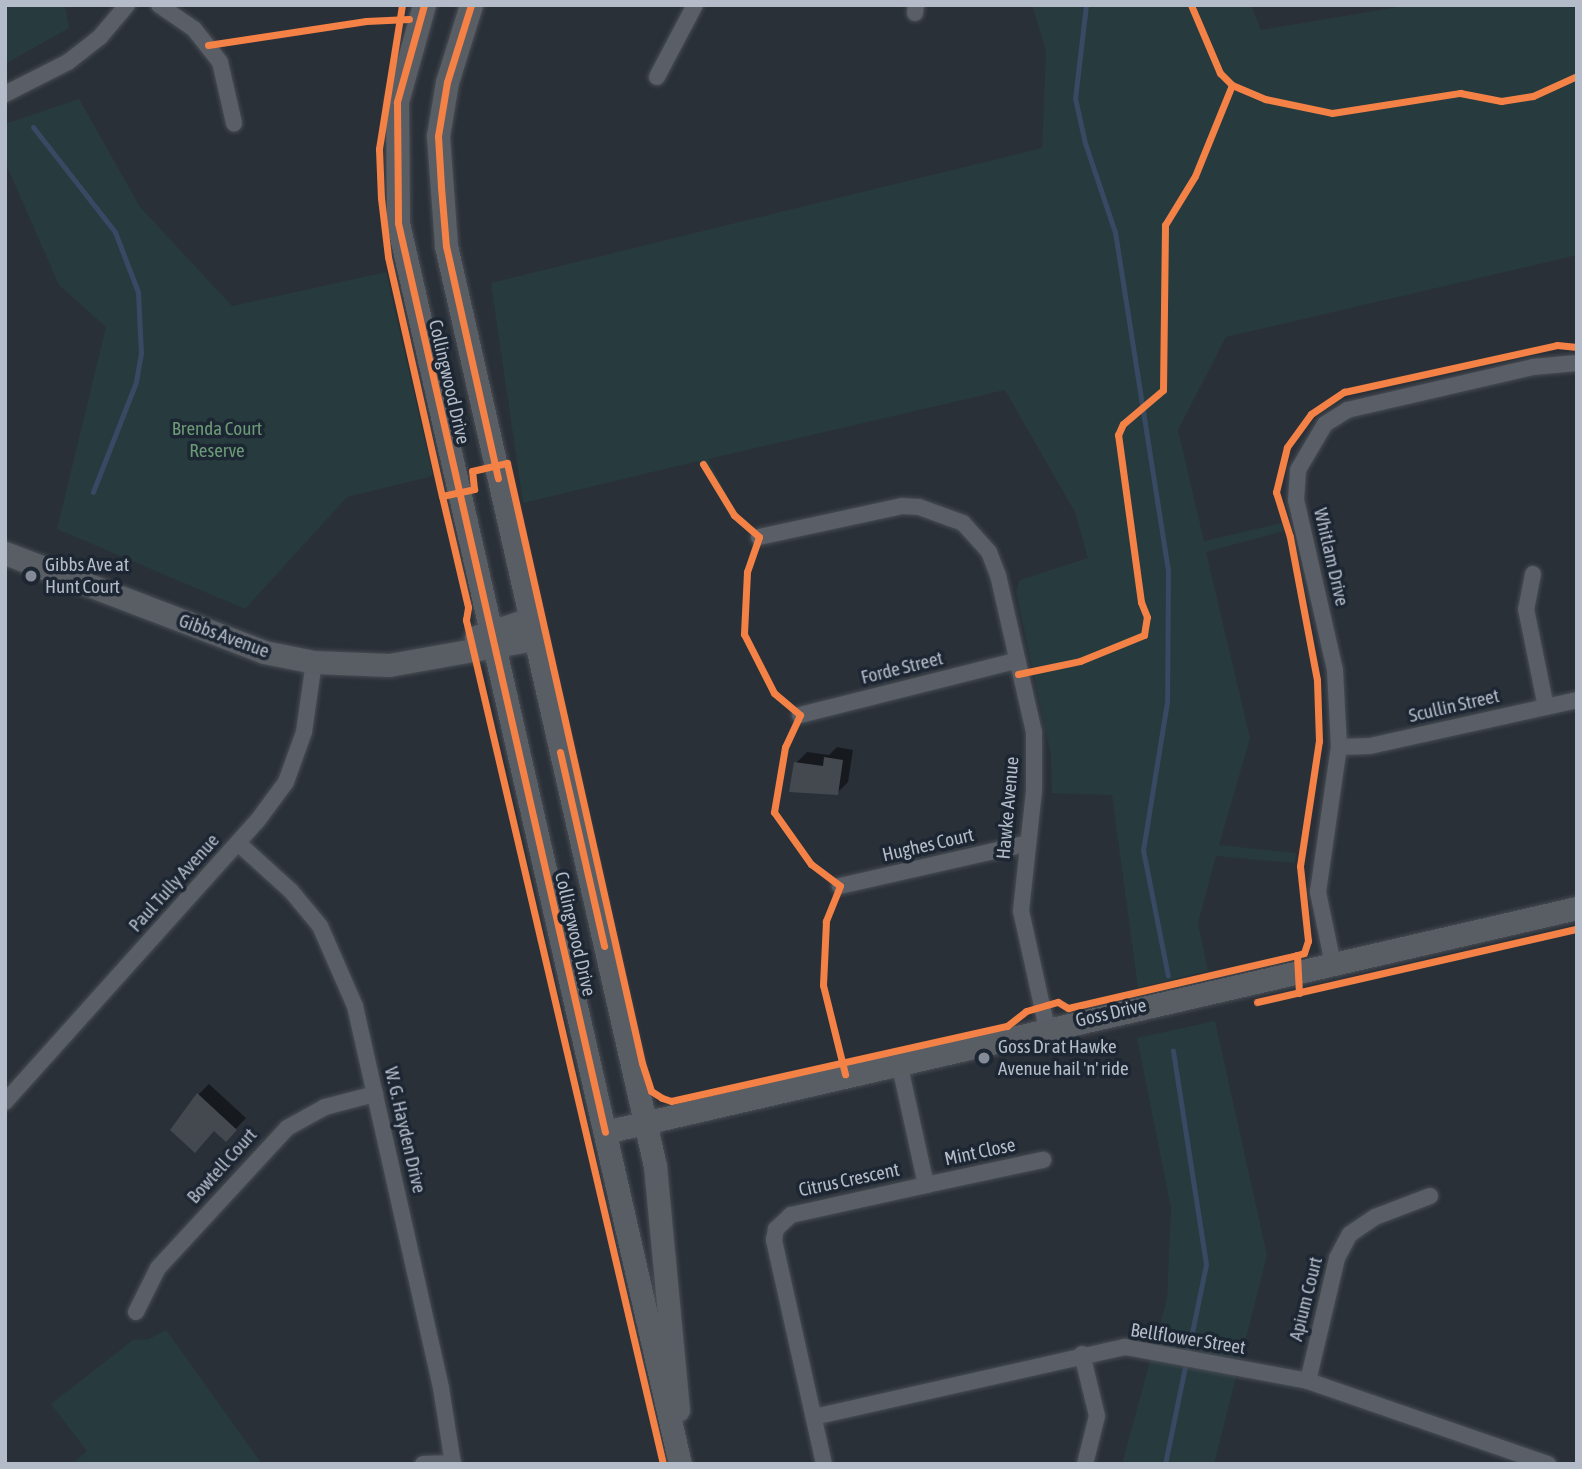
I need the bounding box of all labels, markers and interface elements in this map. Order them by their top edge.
street label: Collingwood Drive [424,318,474,446]
park label: Brenda Court Reserve [172,418,262,462]
street label: Whitlam Drive [1309,506,1353,608]
place label: Gibbs Ave at Hunt Court [45,554,129,598]
marker: Gibbs Ave at Hunt Court [23,568,39,584]
street label: Gibbs Avenue [176,609,272,663]
street label: Forde Street [859,647,945,689]
street label: Scullin Street [1407,685,1501,727]
street label: Hawke Avenue [992,756,1024,860]
street label: Hughes Court [880,823,976,867]
street label: Paul Tully Avenue [124,829,224,937]
street label: Collingwood Drive [550,870,600,998]
street label: Goss Drive [1073,994,1149,1032]
place label: Goss Dr at Hawke Avenue hail 'n' ride [998,1036,1129,1080]
marker: Goss Dr at Hawke Avenue hail 'n' ride [976,1050,992,1066]
street label: W. G. Hayden Drive [379,1065,431,1195]
street label: Bowtell Court [182,1124,262,1208]
street label: Mint Close [942,1133,1018,1171]
street label: Citrus Crescent [797,1158,901,1202]
street label: Apium Court [1285,1255,1327,1343]
street label: Bellflower Street [1129,1319,1247,1359]

